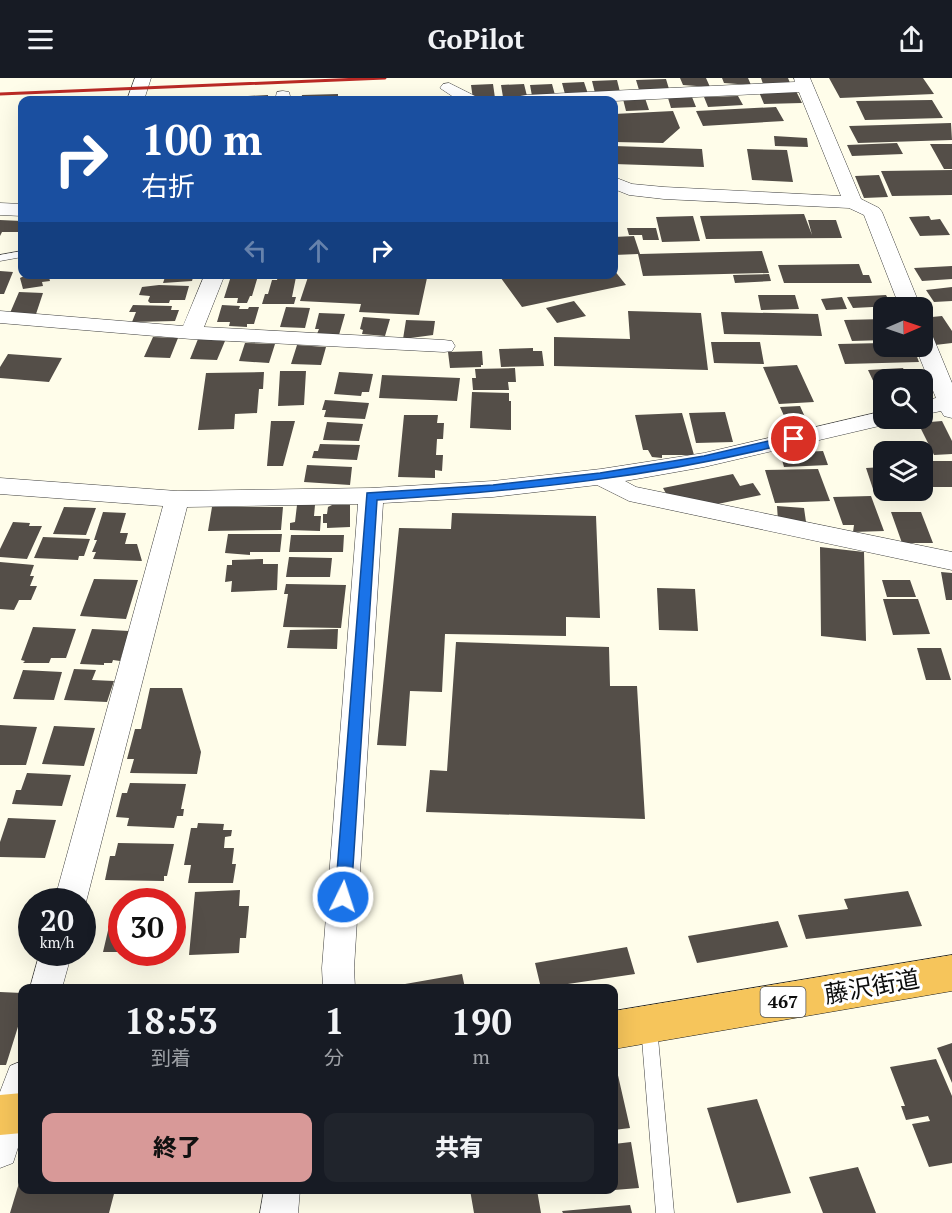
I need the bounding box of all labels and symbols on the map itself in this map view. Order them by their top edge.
north arrow [873,297,933,357]
pin [768,413,819,464]
position arrow [311,865,375,929]
speed limit sign: 30 [108,888,186,966]
street label: 藤沢街道 [822,962,922,1010]
road number: 467 [760,987,806,1017]

